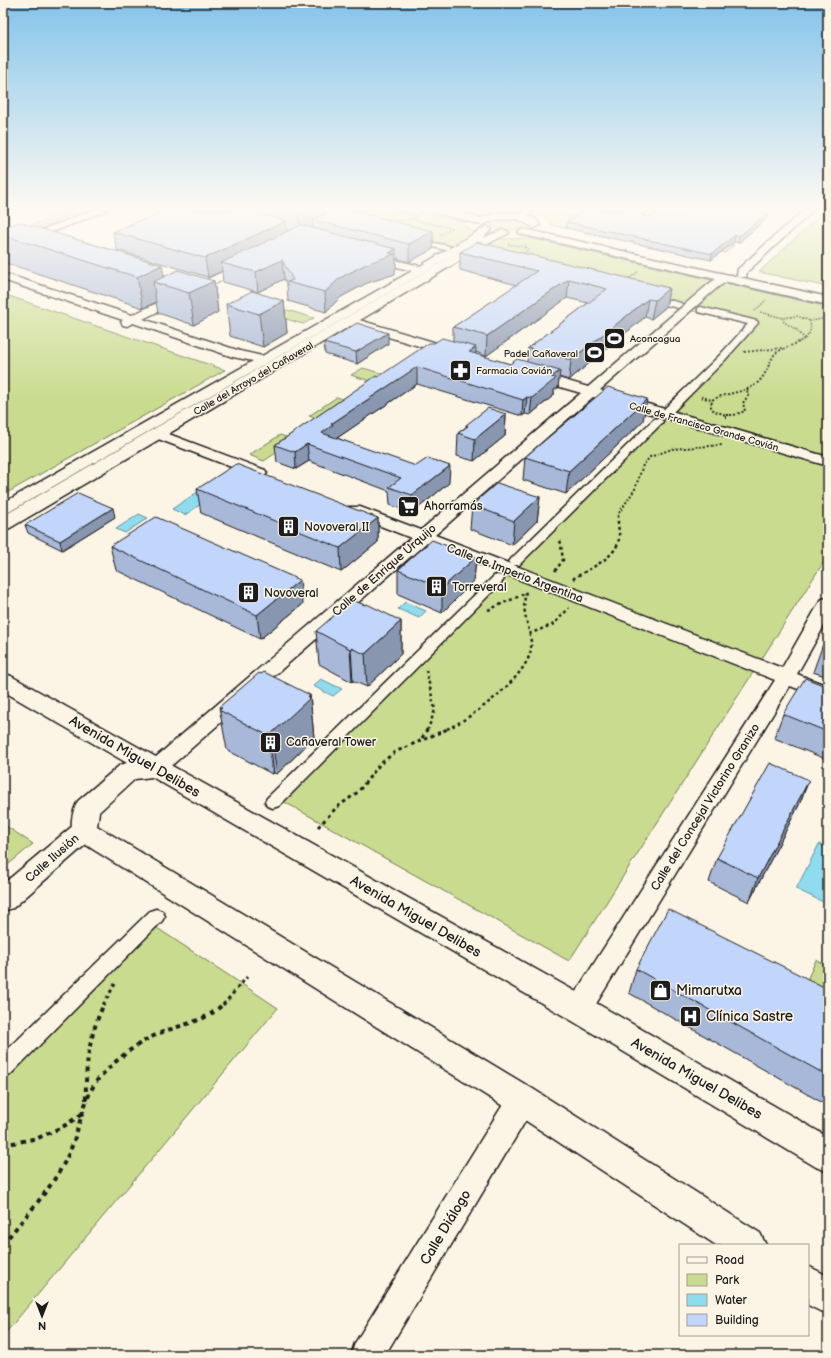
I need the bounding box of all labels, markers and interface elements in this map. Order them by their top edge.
sports icon: Aconcagua [601,325,627,351]
place label: Aconcagua [630,333,681,345]
street label: Calle del Arroyo del Cañaveral [191,340,316,418]
sports icon: Padel Cañaveral [581,340,607,366]
place label: Padel Cañaveral [504,348,578,360]
pharmacy icon: Farmacia Covián [447,357,473,383]
place label: Farmacia Covián [476,365,552,377]
street label: Calle de Francisco Grande Covián [628,400,780,454]
supermarket icon: Ahorramás [395,493,421,519]
place label: Ahorramás [424,499,483,514]
building icon: Novoveral II [275,514,301,540]
place label: Novoveral II [304,520,369,535]
street label: Calle de Enrique Urquijo [329,521,440,620]
street label: Calle de Imperio Argentina [444,540,586,607]
building icon: Torreveral [424,574,450,600]
building icon: Novoveral [236,580,262,606]
place label: Torreveral [452,580,507,595]
place label: Novoveral [264,586,318,601]
street label: Avenida Miguel Delibes [66,712,203,801]
street label: Calle del Concejal Victorino Granizo [648,721,763,894]
building icon: Cañaveral Tower [258,729,284,755]
place label: Cañaveral Tower [286,735,377,750]
street label: Calle Ilusión [22,831,82,886]
street label: Avenida Miguel Delibes [347,872,484,961]
shop icon: Mimarutxa [648,977,674,1003]
place label: Mimarutxa [676,982,742,999]
hospital icon: Clínica Sastre [677,1003,703,1029]
place label: Clínica Sastre [706,1008,793,1025]
street label: Avenida Miguel Delibes [628,1034,765,1123]
street label: Calle Diálogo [416,1187,475,1268]
legend [679,1244,809,1336]
text: Road [715,1253,744,1268]
text: Park [715,1273,739,1288]
text: Water [715,1293,747,1308]
north arrow [22,1296,62,1336]
text: Building [715,1313,759,1328]
text: N [38,1319,46,1332]

